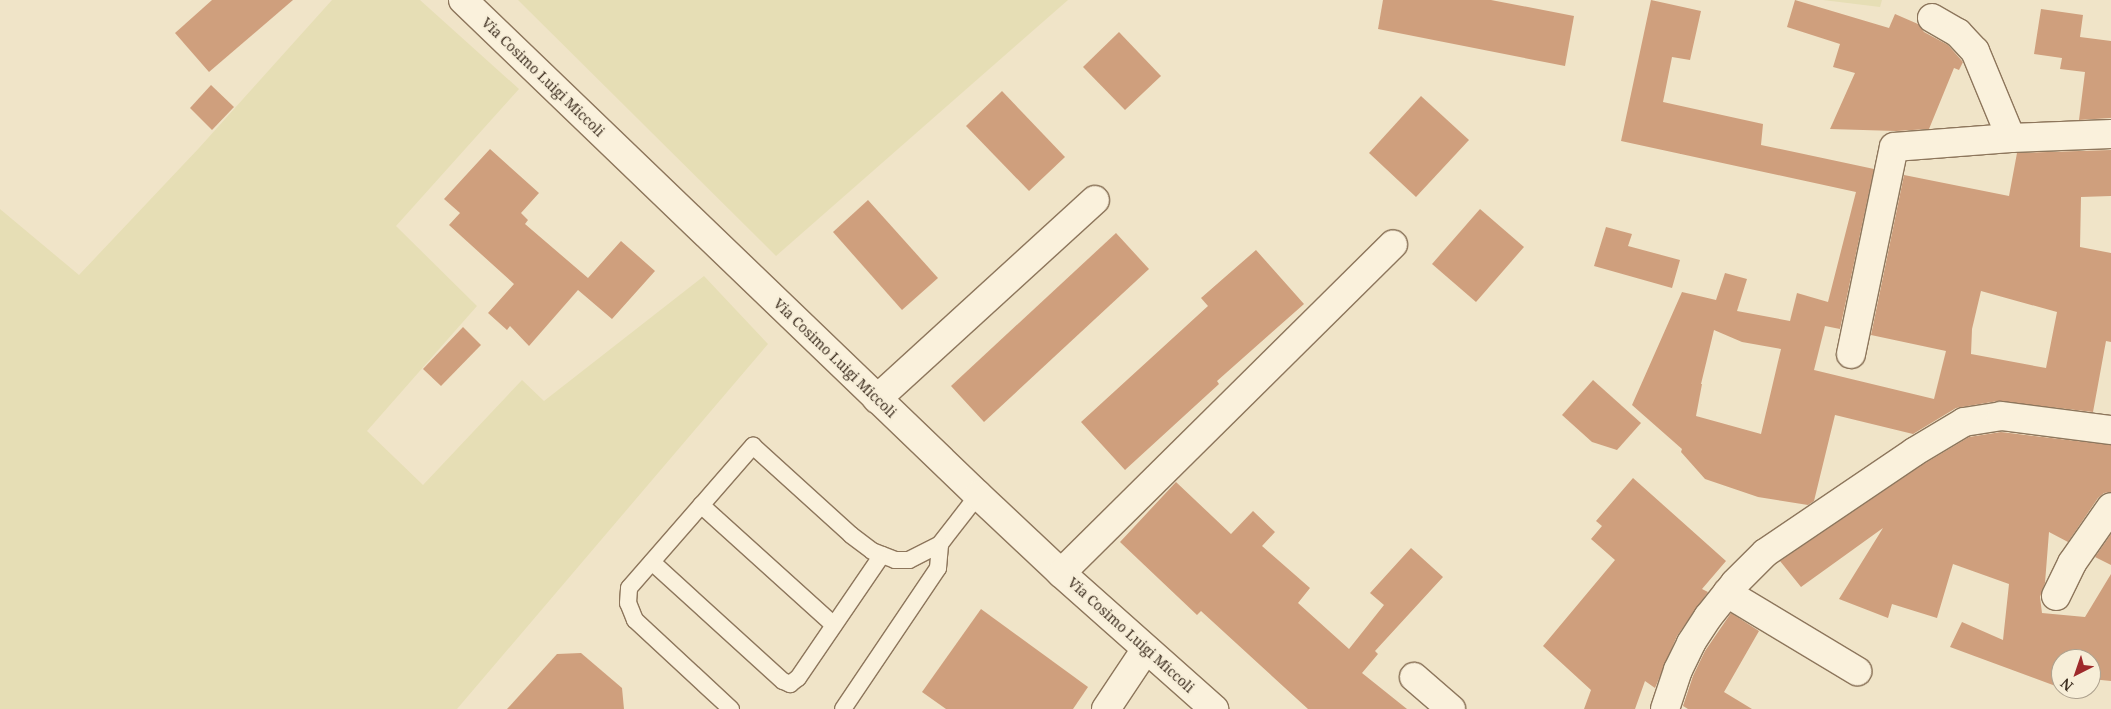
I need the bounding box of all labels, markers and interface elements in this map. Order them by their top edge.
street label: Via Cosimo Luigi Miccoli [478,14,608,140]
street label: Via Cosimo Luigi Miccoli [770,295,900,421]
street label: Via Cosimo Luigi Miccoli [1064,574,1198,696]
north arrow [2051,649,2101,699]
text: N [2056,674,2077,696]

